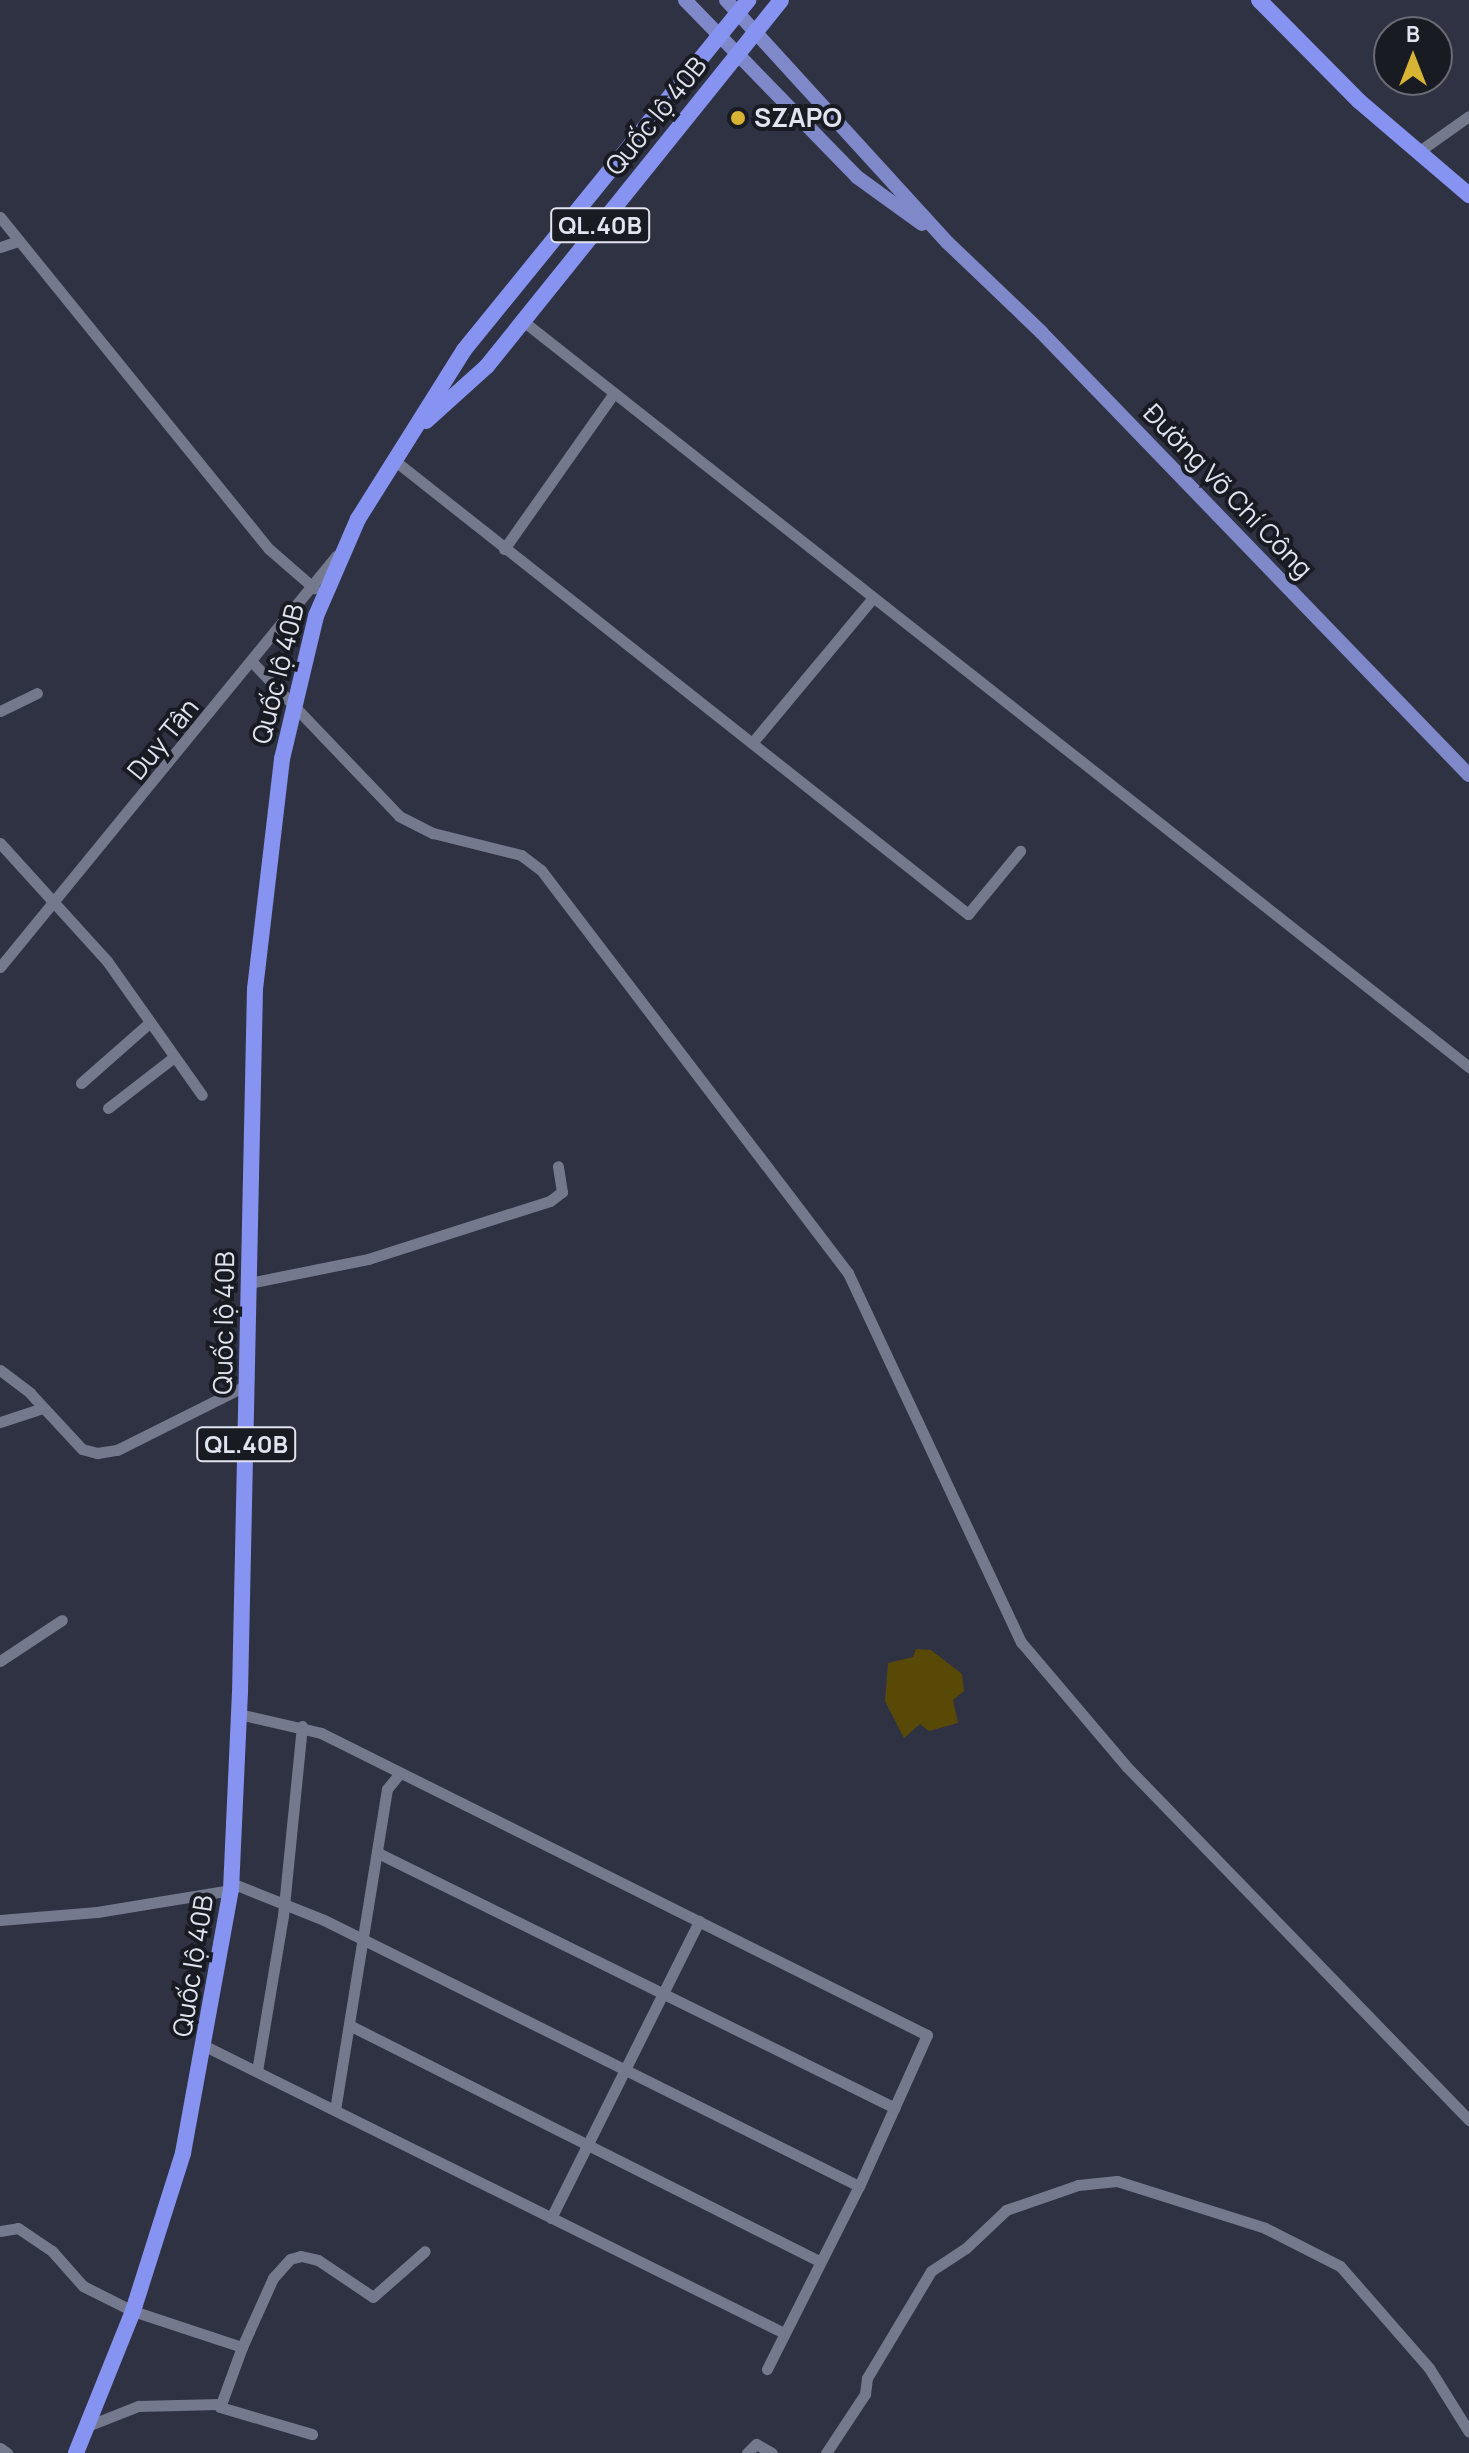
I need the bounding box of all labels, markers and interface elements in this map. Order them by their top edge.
north arrow [1373,16,1453,96]
text: B [1406,19,1420,49]
street label: Quốc lộ 40B [599,51,713,181]
place label: SZAPO [754,102,842,134]
marker: SZAPO [729,109,747,127]
road number: QL.40B [550,205,650,245]
street label: Đường Võ Chí Công [1137,398,1319,584]
street label: Quốc lộ 40B [246,601,310,747]
street label: Duy Tân [121,692,205,786]
street label: Quốc lộ 40B [207,1251,241,1395]
road number: QL.40B [196,1424,296,1464]
street label: Quốc lộ 40B [166,1893,220,2039]

